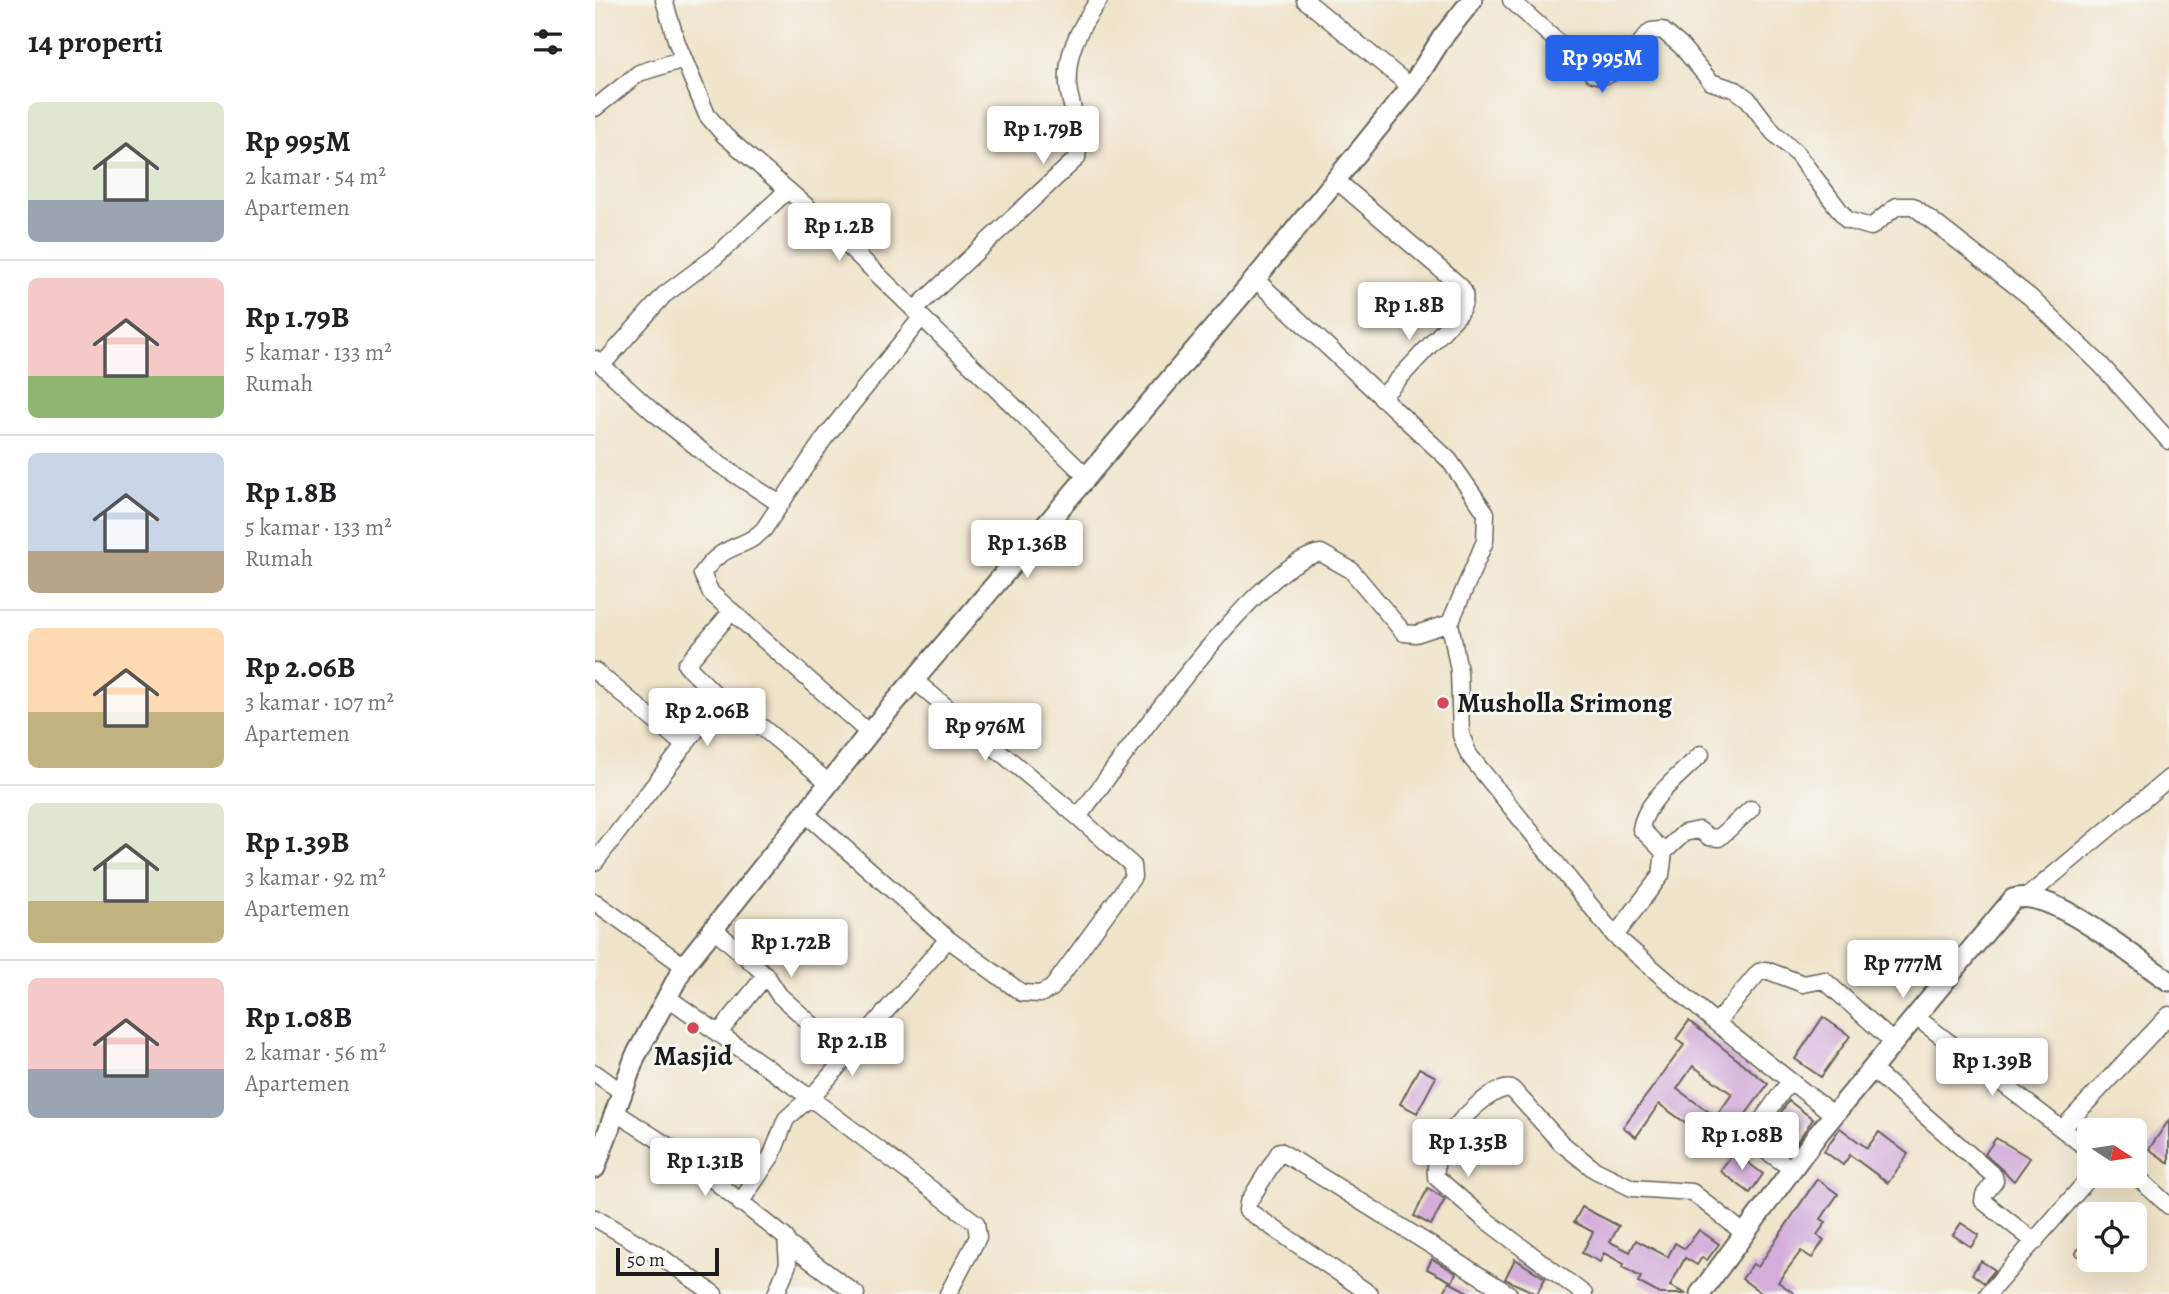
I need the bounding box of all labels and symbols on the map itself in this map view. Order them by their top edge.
pin: Rp 995M [1537,36,1667,95]
pin: Rp 1.79B [971,106,1115,166]
pin: Rp 1.2B [774,204,904,263]
pin: Rp 1.8B [1344,282,1474,342]
pin: Rp 1.36B [955,520,1099,580]
place label: Musholla Srimong [1457,684,1673,722]
pin: Rp 2.06B [635,688,779,748]
marker: Musholla Srimong [1435,695,1451,711]
pin: Rp 976M [920,704,1050,763]
pin: Rp 1.72B [719,920,863,979]
pin: Rp 777M [1838,940,1968,1000]
pin: Rp 2.1B [787,1018,917,1078]
marker: Masjid [685,1020,701,1036]
place label: Masjid [653,1037,733,1075]
pin: Rp 1.39B [1920,1038,2064,1098]
pin: Rp 1.08B [1670,1112,1814,1172]
north arrow [2077,1118,2147,1188]
pin: Rp 1.35B [1396,1120,1540,1179]
pin: Rp 1.31B [633,1138,777,1198]
scale bar [616,1245,719,1277]

